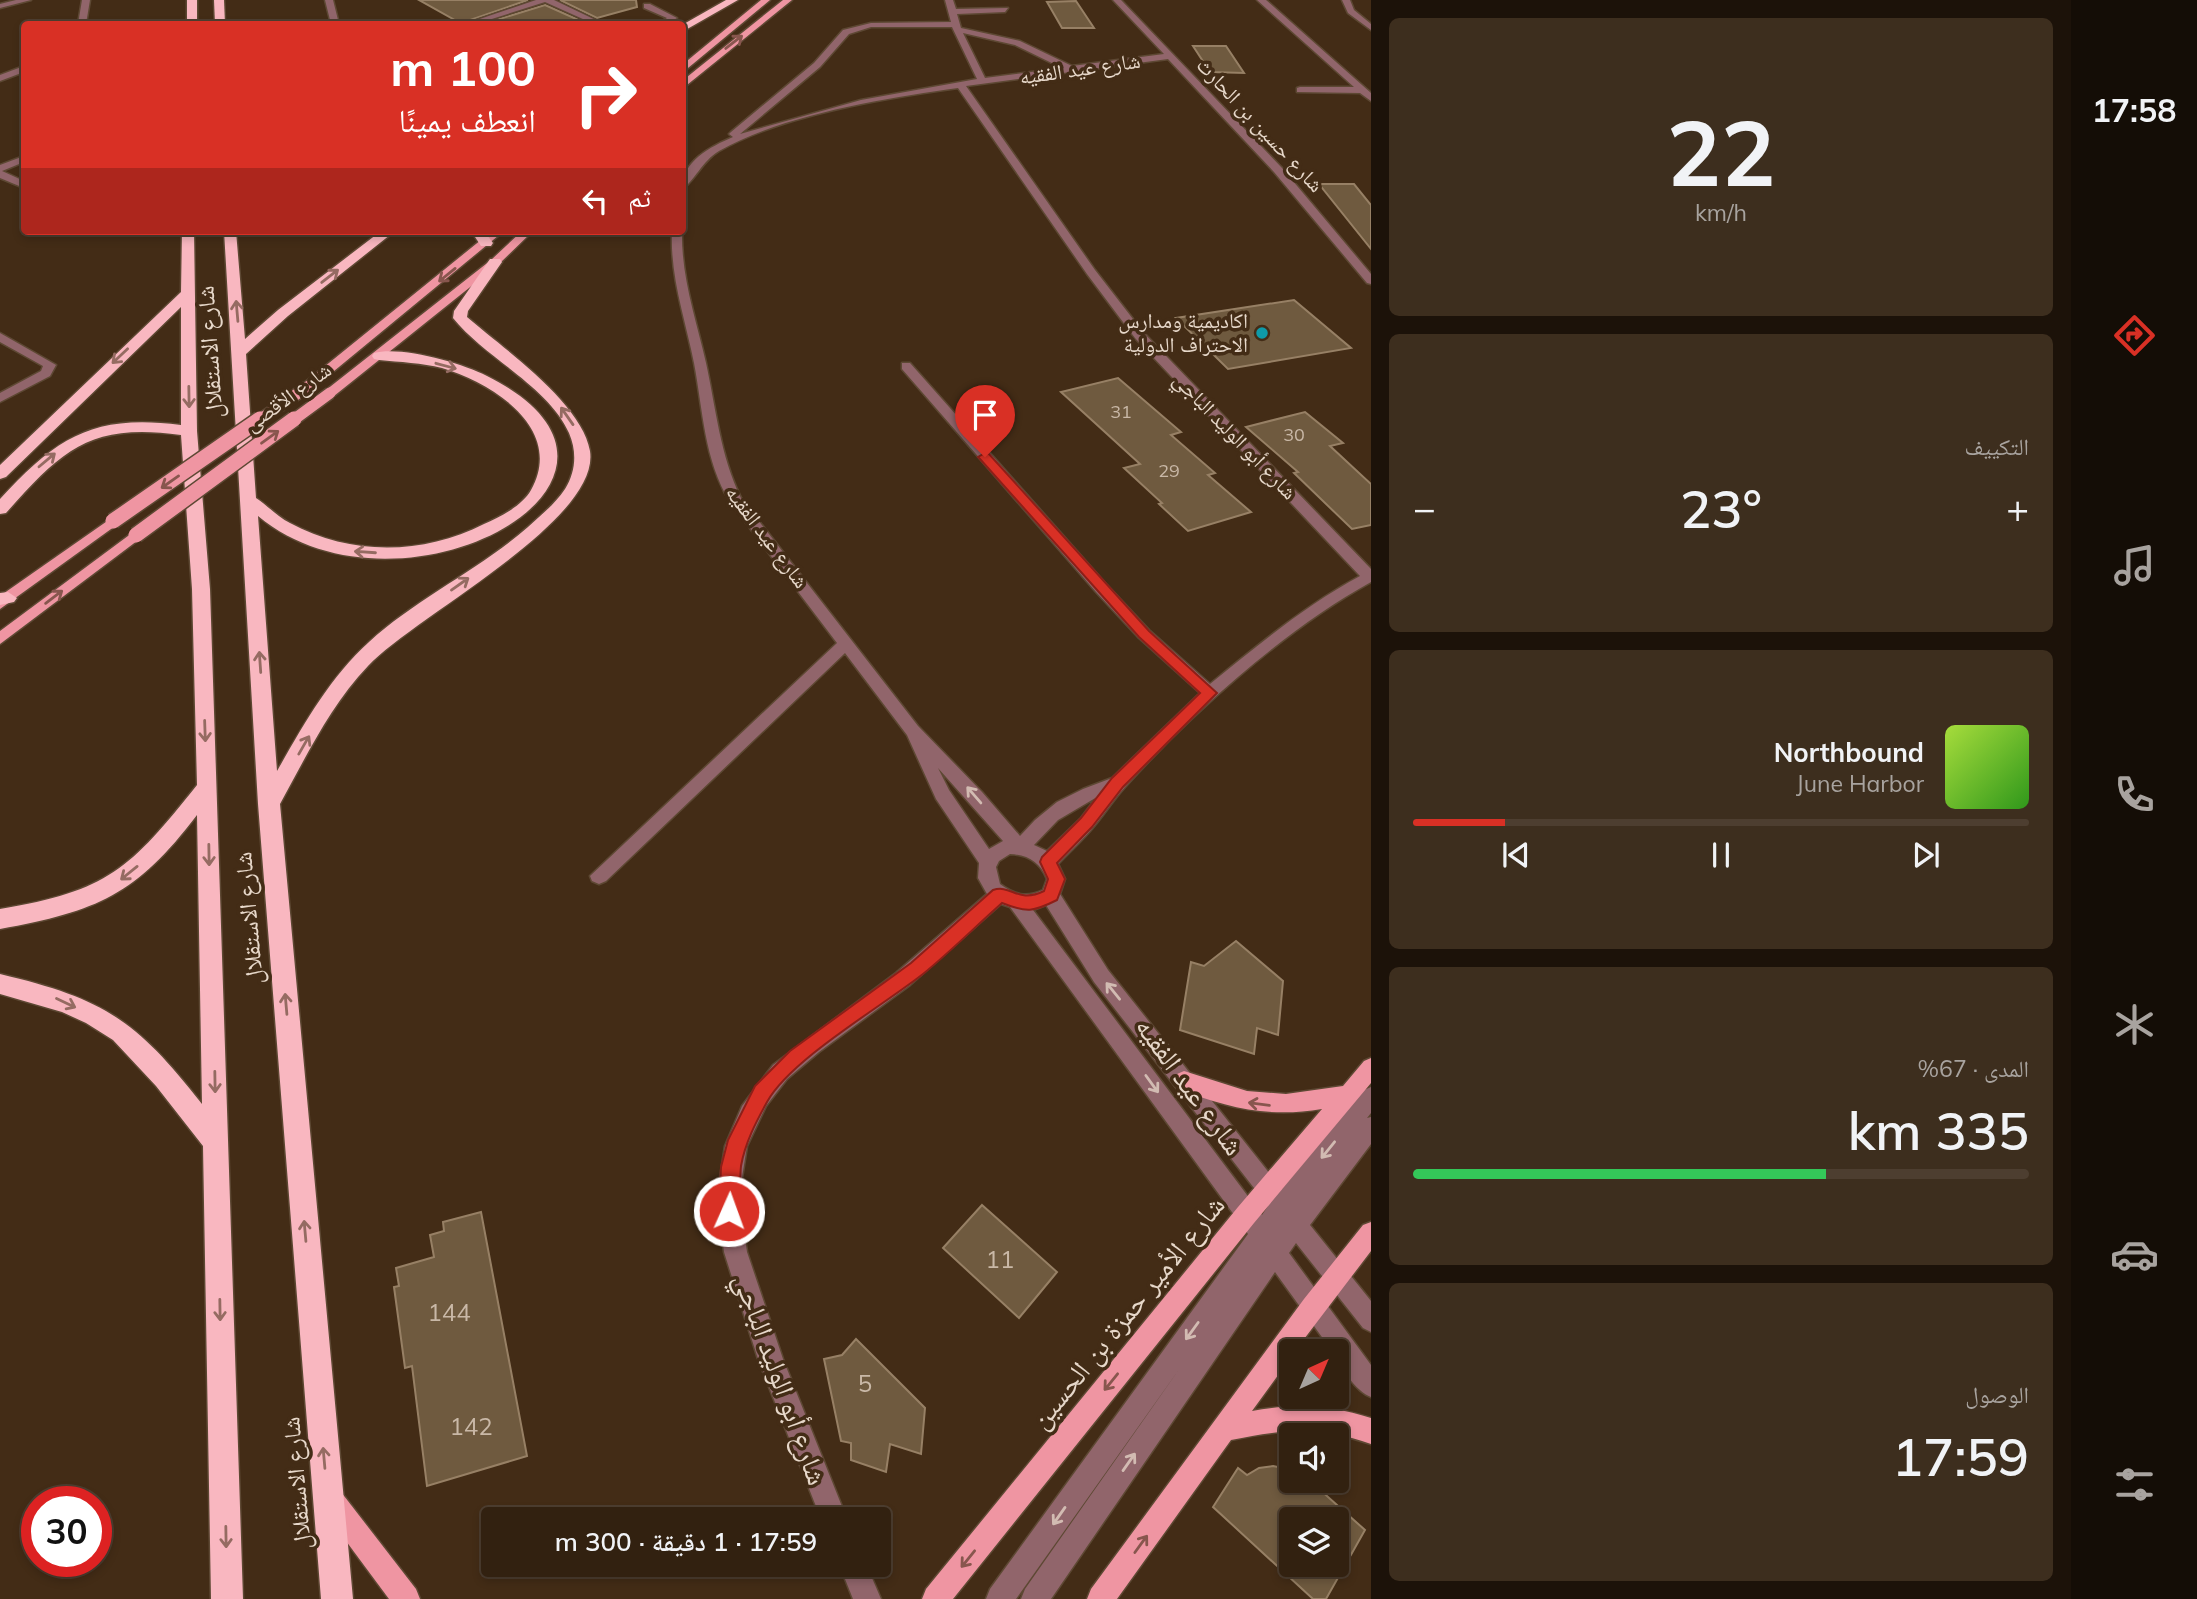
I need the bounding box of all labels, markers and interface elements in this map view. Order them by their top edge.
one-way arrow [725,34,743,50]
text: 100 m [390,37,536,98]
street label: شارع عيد الفقيه [1018,47,1142,90]
icon: right [560,49,651,140]
street label: شارع حسين بن الحارث [1191,52,1330,198]
text: 17:58 [2092,90,2176,130]
text: 22 [1666,95,1776,209]
text: انعطف يمينًا [399,100,536,140]
text: ثم [628,181,651,214]
icon: left [576,182,614,220]
text: km/h [1695,198,1747,227]
one-way arrow [438,267,456,282]
one-way arrow [321,268,339,283]
street label: شارع الاستقلال [189,285,230,419]
one-way arrow [230,300,243,323]
place label: اكاديمية ومدارس الاحتراف الدولية [1118,307,1248,357]
icon: directions [2110,311,2159,360]
marker: اكاديمية ومدارس الاحتراف الدولية [1254,325,1270,341]
one-way arrow [112,348,129,365]
street label: شارع الأقصى [239,356,336,437]
one-way arrow [434,360,457,373]
street label: شارع أبو الوليد الباجي [1165,366,1303,507]
one-way arrow [182,385,196,408]
pin [955,385,1015,457]
icon: arrive [966,396,1004,434]
house number: 31 [1110,400,1132,423]
one-way arrow [560,407,574,426]
house number: 30 [1283,423,1305,446]
one-way arrow [260,429,279,444]
text: التكييف [1964,432,2029,461]
one-way arrow [38,452,56,468]
house number: 29 [1158,459,1180,482]
one-way arrow [161,475,180,489]
text: 23° [1680,476,1762,541]
street label: شارع عيد الفقيه [720,480,815,593]
text: − [1413,484,1436,532]
text: + [2006,484,2029,532]
icon: music [2110,541,2159,590]
one-way arrow [354,545,376,558]
one-way arrow [450,577,469,591]
one-way arrow [45,590,63,605]
one-way arrow [253,652,266,674]
one-way arrow [199,719,212,742]
one-way arrow [297,735,311,755]
text: Northbound [1774,736,1924,769]
text: June Harbor [1796,769,1924,798]
icon: phone [2110,770,2159,819]
one-way arrow [966,786,982,804]
icon: previous [1497,836,1535,874]
icon: pause [1702,836,1740,874]
icon: next [1907,836,1945,874]
one-way arrow [202,843,216,866]
street label: شارع الاستقلال [227,851,270,985]
one-way arrow [120,865,138,881]
one-way arrow [1105,982,1120,1000]
one-way arrow [279,994,292,1016]
one-way arrow [55,997,76,1010]
icon: climate [2110,1000,2159,1049]
street label: شارع عيد الفقيه [1128,1010,1252,1162]
text: المدى · 67% [1918,1054,2029,1083]
one-way arrow [208,1071,222,1094]
one-way arrow [1145,1074,1159,1093]
one-way arrow [1248,1097,1271,1110]
text: 335 km [1848,1098,2029,1163]
one-way arrow [1320,1140,1336,1158]
position arrow [692,1174,766,1248]
street label: شارع الأمير حمزة بن الحسين [1022,1188,1232,1436]
one-way arrow [298,1220,311,1243]
icon: car [2110,1230,2159,1279]
house number: 11 [986,1244,1014,1274]
street label: شارع أبو الوليد الباجي [721,1268,836,1491]
house number: 144 [427,1297,471,1327]
one-way arrow [214,1298,227,1321]
one-way arrow [1184,1322,1199,1340]
north arrow [1279,1339,1349,1409]
map controls [1279,1339,1349,1577]
house number: 5 [858,1368,872,1398]
one-way arrow [1103,1373,1118,1391]
text: الوصول [1965,1380,2029,1409]
house number: 142 [449,1411,493,1441]
street label: شارع الاستقلال [275,1416,318,1550]
button: sound [1279,1423,1349,1493]
text: 17:59 [1892,1424,2029,1489]
one-way arrow [317,1447,330,1470]
one-way arrow [1122,1453,1136,1472]
icon: filters [2110,1460,2159,1509]
speed limit sign: 30 [21,1486,112,1577]
one-way arrow [1052,1506,1066,1525]
button: layers [1279,1507,1349,1577]
text: 17:59 · 1 دقيقة · 300 m [555,1525,817,1558]
one-way arrow [219,1526,233,1549]
one-way arrow [1134,1535,1148,1554]
one-way arrow [960,1550,976,1568]

